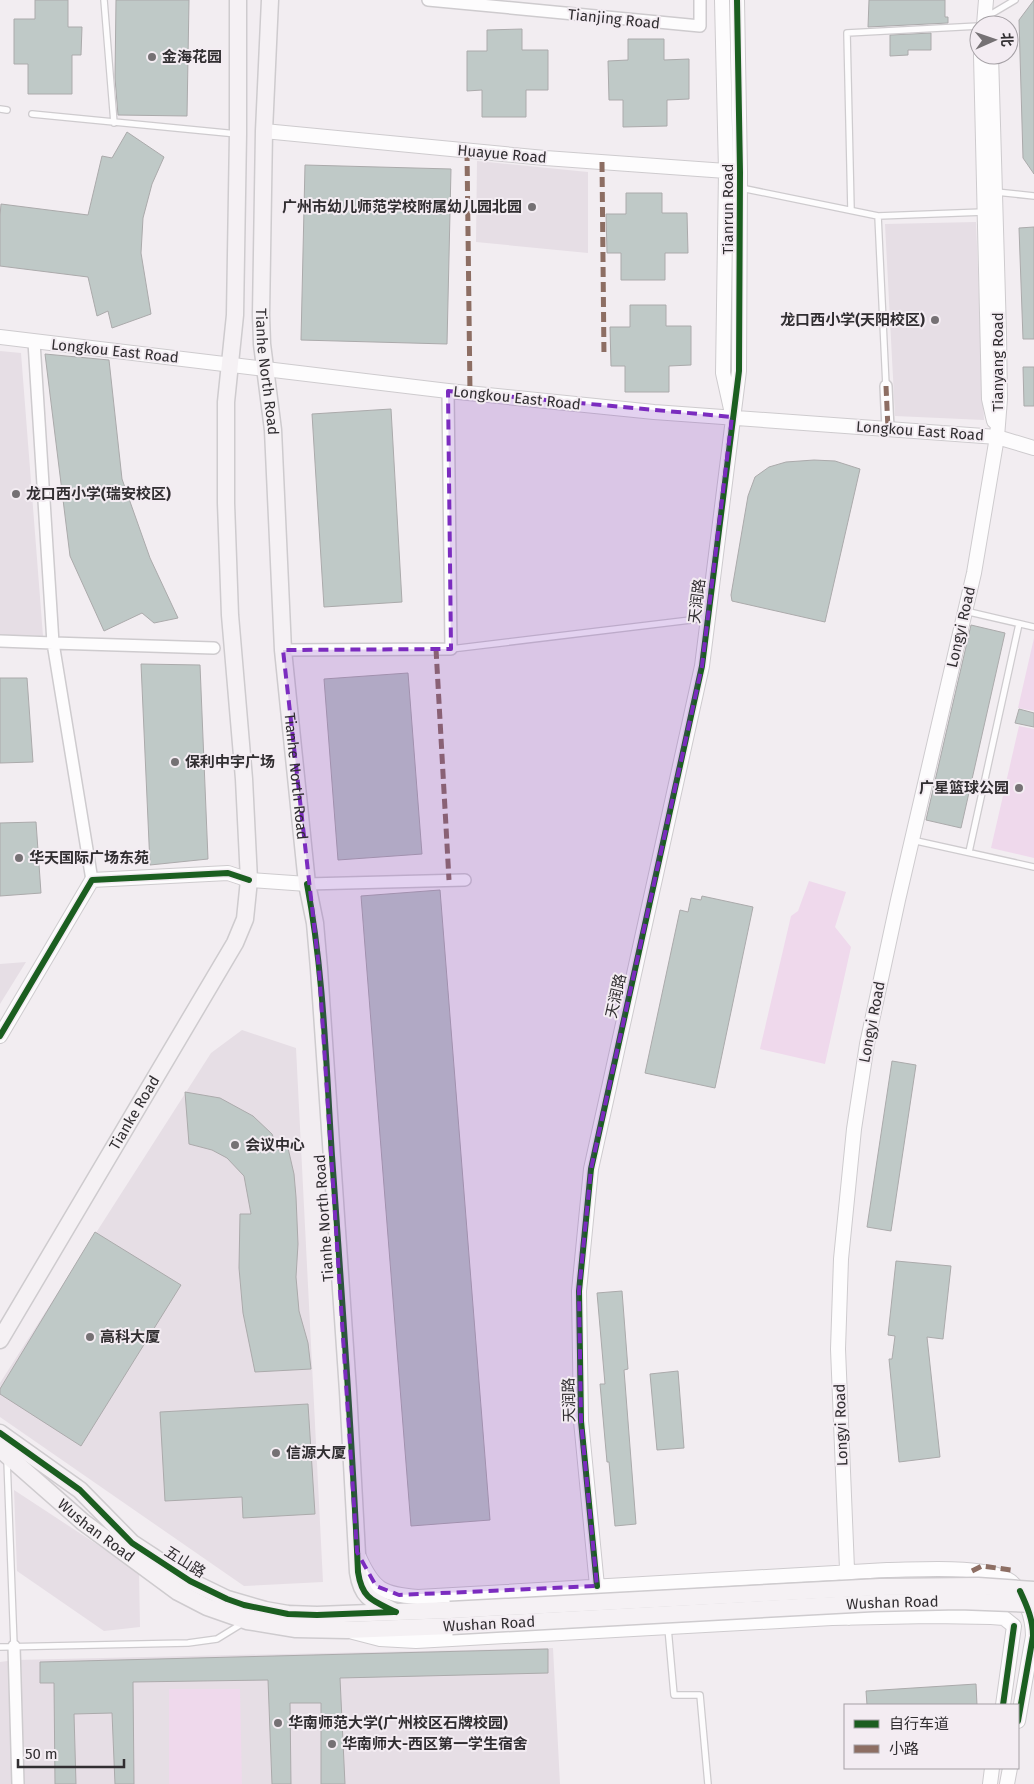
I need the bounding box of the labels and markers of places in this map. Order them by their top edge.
place label: 金海花园 [162,48,222,66]
marker: 金海花园 [146,51,158,63]
place label: 广州市幼儿师范学校附属幼儿园北园 [282,198,522,216]
marker: 广州市幼儿师范学校附属幼儿园北园 [526,201,538,213]
place label: 龙口西小学(天阳校区) [780,311,925,329]
marker: 龙口西小学(天阳校区) [929,314,941,326]
place label: 龙口西小学(瑞安校区) [26,485,171,503]
marker: 龙口西小学(瑞安校区) [10,488,22,500]
place label: 保利中宇广场 [185,753,275,771]
marker: 保利中宇广场 [169,756,181,768]
place label: 广星篮球公园 [919,779,1009,797]
marker: 广星篮球公园 [1013,782,1025,794]
place label: 华天国际广场东苑 [29,849,149,867]
marker: 华天国际广场东苑 [13,852,25,864]
place label: 会议中心 [245,1136,305,1154]
marker: 会议中心 [229,1139,241,1151]
place label: 高科大厦 [100,1328,160,1346]
marker: 高科大厦 [84,1331,96,1343]
place label: 信源大厦 [286,1444,346,1462]
marker: 信源大厦 [270,1447,282,1459]
place label: 华南师范大学(广州校区石牌校园) [288,1714,508,1732]
marker: 华南师范大学(广州校区石牌校园) [272,1717,284,1729]
place label: 华南师大-西区第一学生宿舍 [342,1735,528,1753]
marker: 华南师大-西区第一学生宿舍 [326,1738,338,1750]

